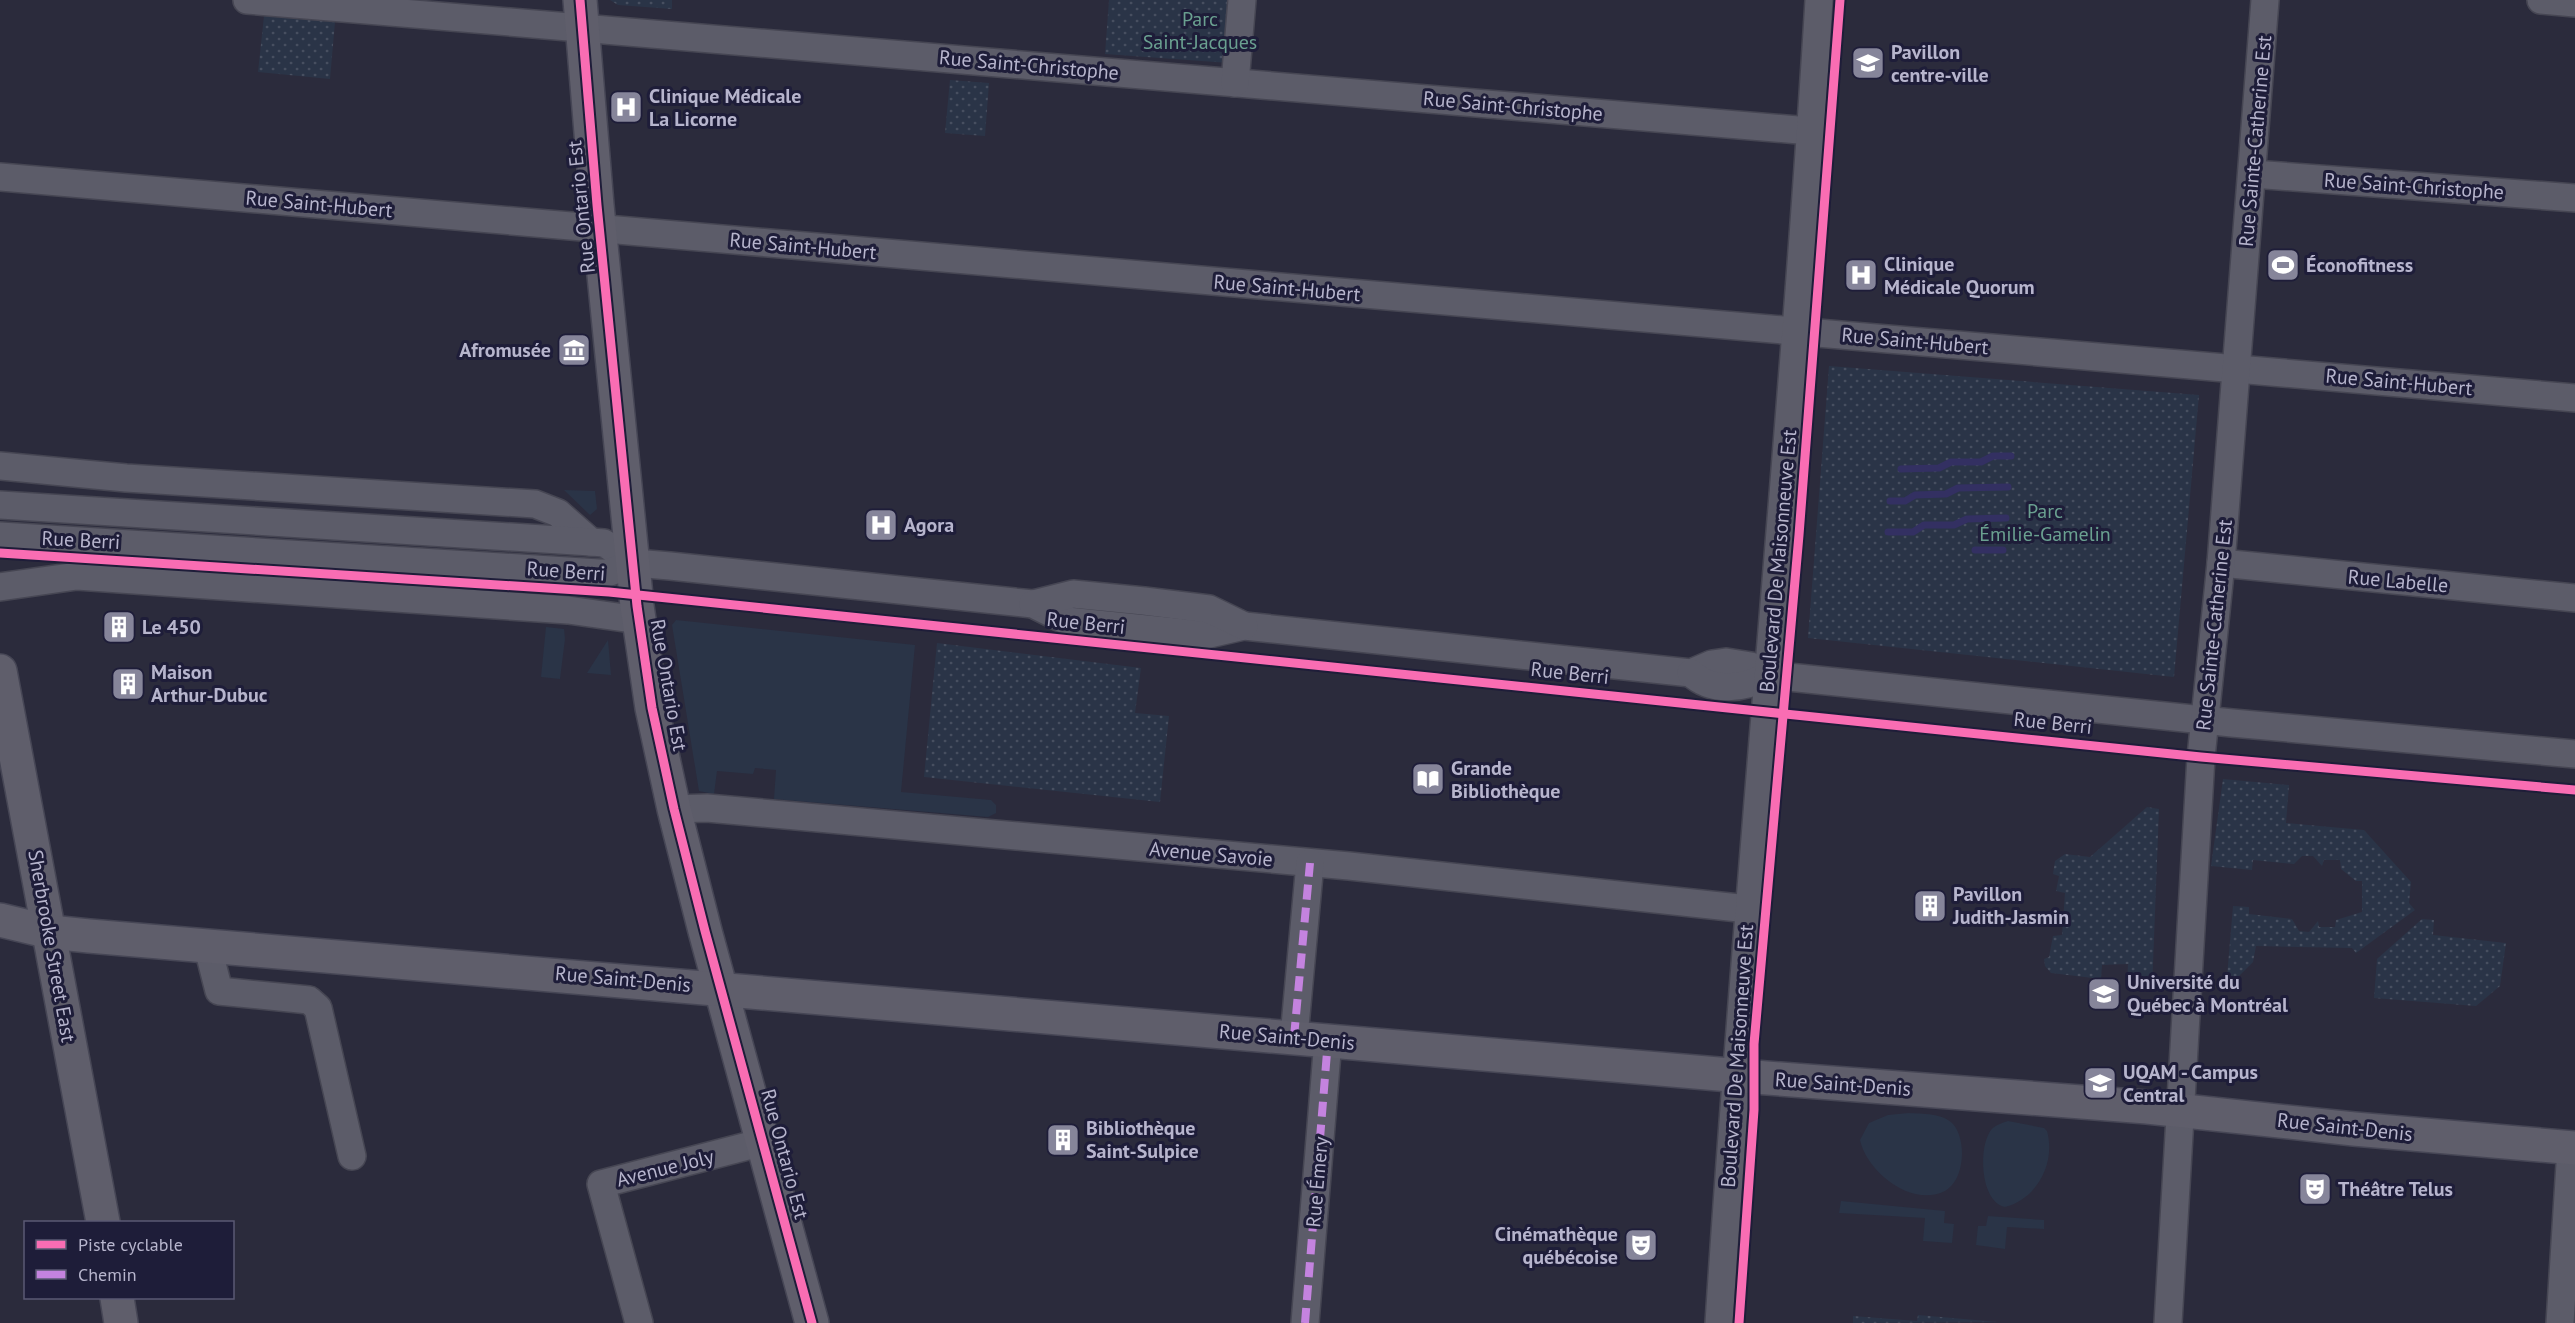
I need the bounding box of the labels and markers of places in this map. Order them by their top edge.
place label: Pavillon centre-ville [1891,39,1989,88]
school or university icon: Pavillon centre-ville [1850,45,1886,81]
place label: Clinique Médicale La Licorne [649,83,801,132]
hospital icon: Clinique Médicale La Licorne [608,89,644,125]
sports icon: Éconofitness [2265,247,2301,283]
place label: Clinique Médicale Quorum [1884,251,2035,300]
place label: Éconofitness [2306,252,2413,278]
hospital icon: Clinique Médicale Quorum [1843,257,1879,293]
museum icon: Afromusée [556,332,592,368]
place label: Afromusée [459,337,551,363]
hospital icon: Agora [863,507,899,543]
place label: Agora [904,512,954,538]
building icon: Le 450 [101,609,137,645]
place label: Le 450 [142,614,201,640]
place label: Maison Arthur-Dubuc [151,659,268,708]
building icon: Maison Arthur-Dubuc [110,666,146,702]
place label: Grande Bibliothèque [1451,755,1561,804]
library icon: Grande Bibliothèque [1410,761,1446,797]
place label: Pavillon Judith-Jasmin [1952,881,2069,930]
building icon: Pavillon Judith-Jasmin [1912,888,1948,924]
place label: Université du Québec à Montréal [2127,969,2288,1018]
school or university icon: Université du Québec à Montréal [2086,976,2122,1012]
place label: UQAM - Campus Central [2123,1059,2258,1108]
school or university icon: UQAM - Campus Central [2082,1065,2118,1101]
place label: Bibliothèque Saint-Sulpice [1086,1115,1199,1164]
building icon: Bibliothèque Saint-Sulpice [1045,1122,1081,1158]
theatre icon: Théâtre Telus [2297,1171,2333,1207]
place label: Théâtre Telus [2338,1176,2453,1202]
place label: Cinémathèque québécoise [1495,1221,1618,1270]
theatre icon: Cinémathèque québécoise [1623,1227,1659,1263]

